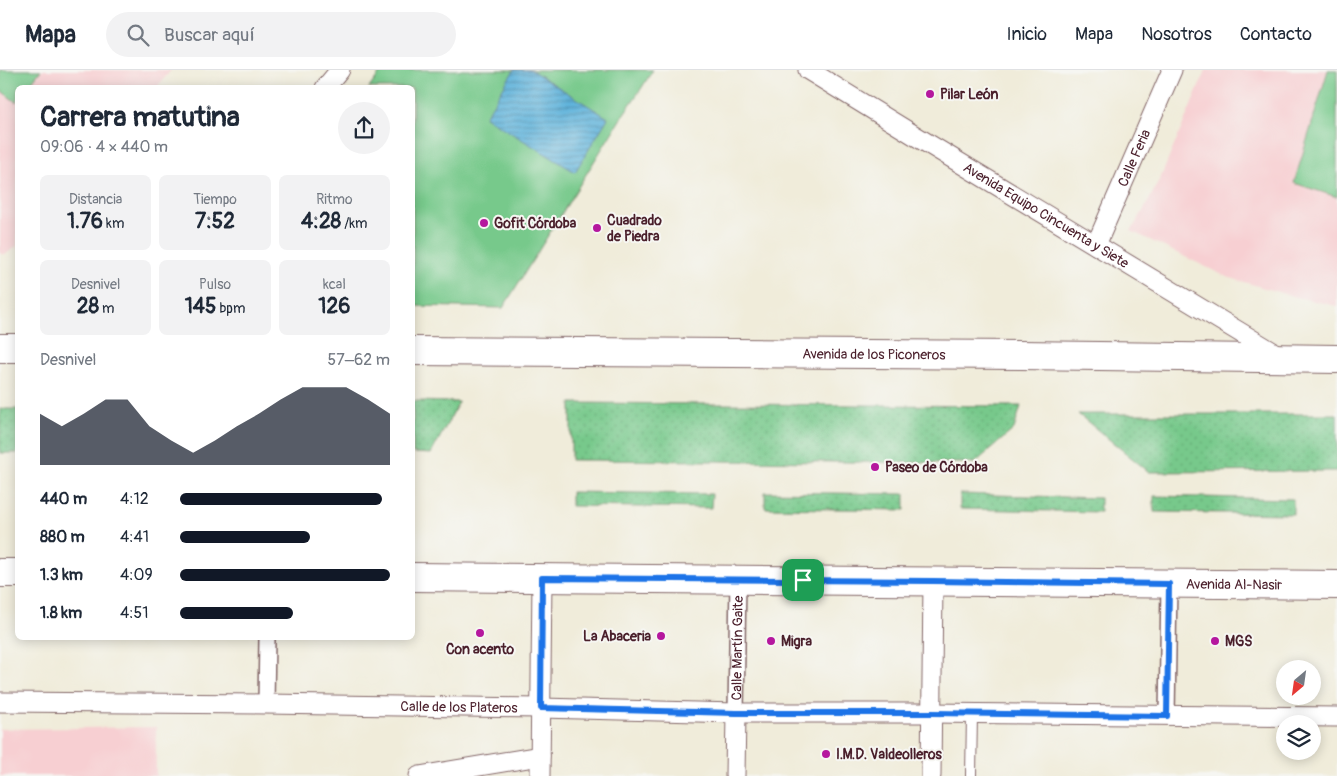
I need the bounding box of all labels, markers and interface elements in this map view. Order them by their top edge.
search box [106,12,456,57]
text: Mapa [25,20,76,49]
icon: search [124,21,152,49]
text: Buscar aquí [164,23,255,47]
text: Inicio [1006,23,1047,46]
text: Mapa [1075,23,1113,46]
text: Nosotros [1141,23,1212,46]
text: Contacto [1240,23,1312,46]
place label: Pilar León [940,86,999,103]
marker: Pilar León [924,88,936,100]
text: Carrera matutina [40,100,240,135]
button: share [338,102,390,154]
street label: Calle Feria [1114,127,1154,189]
text: 09:06 · 4 × 440 m [40,137,168,157]
street label: Avenida Equipo Cincuenta y Siete [960,159,1132,272]
text: Distancia [69,191,122,208]
text: Tiempo [193,191,237,208]
text: Ritmo [316,191,352,208]
text: 1.76 [67,208,103,235]
text: 7:52 [195,208,235,235]
text: 4:28 [301,208,341,235]
place label: Cuadrado de Piedra [607,212,662,245]
text: km [103,215,124,232]
text: /km [341,215,368,232]
place label: Gofit Córdoba [494,215,577,232]
marker: Gofit Córdoba [478,217,490,229]
marker: Cuadrado de Piedra [591,222,603,234]
text: Desnivel [71,276,120,293]
text: Pulso [199,276,231,293]
text: kcal [323,276,346,293]
text: 28 [77,293,99,320]
text: 145 [185,293,216,320]
text: 126 [318,293,350,320]
text: m [99,300,115,317]
text: bpm [216,300,245,317]
street label: Avenida de los Piconeros [802,345,946,363]
text: Desnivel [40,350,96,370]
text: 57–62 m [328,350,390,370]
place label: Paseo de Córdoba [885,459,988,476]
marker: Paseo de Córdoba [869,461,881,473]
text: 440 m [40,489,87,509]
text: 4:12 [120,489,149,509]
text: 880 m [40,527,85,547]
text: 4:41 [120,527,149,547]
pin [782,559,824,601]
text: 1.3 km [40,565,83,585]
text: 4:09 [120,565,153,585]
icon: arrive [789,566,817,594]
street label: Avenida Al-Nasir [1186,575,1282,593]
street label: Calle Martín Gaite [728,595,746,701]
text: 1.8 km [40,603,82,623]
text: 4:51 [120,603,148,623]
marker: Con acento [474,627,486,639]
place label: La Abaceria [583,628,651,645]
marker: La Abaceria [655,630,667,642]
place label: Migra [781,633,813,650]
place label: MGS [1225,633,1253,650]
marker: Migra [765,635,777,647]
marker: MGS [1209,635,1221,647]
place label: Con acento [446,641,515,658]
north arrow [1276,660,1321,705]
map controls [1276,660,1321,760]
street label: Calle de los Plateros [400,697,518,716]
button: layers [1276,715,1321,760]
place label: I.M.D. Valdeolleros [836,746,943,763]
marker: I.M.D. Valdeolleros [820,748,832,760]

